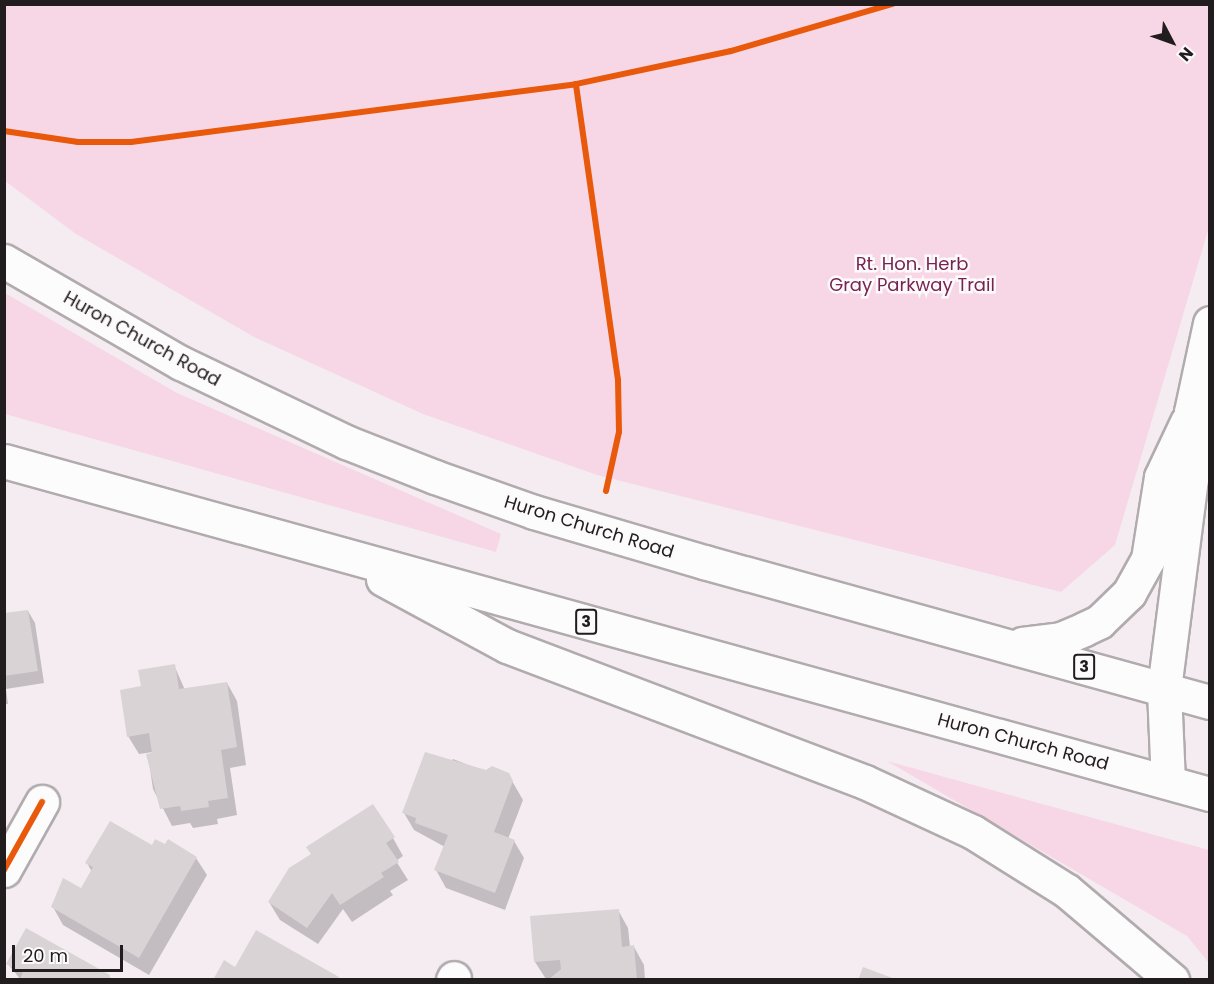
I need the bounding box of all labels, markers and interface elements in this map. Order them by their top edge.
north arrow [1142,12,1202,72]
text: N [1173,42,1199,66]
park label: Rt. Hon. Herb Gray Parkway Trail [829,254,995,296]
street label: Huron Church Road [60,287,224,391]
street label: Huron Church Road [502,491,676,563]
road number: 3 [574,609,598,635]
road number: 3 [1072,654,1096,680]
street label: Huron Church Road [935,709,1111,775]
scale bar [15,933,126,971]
text: 20 m [23,943,68,968]

